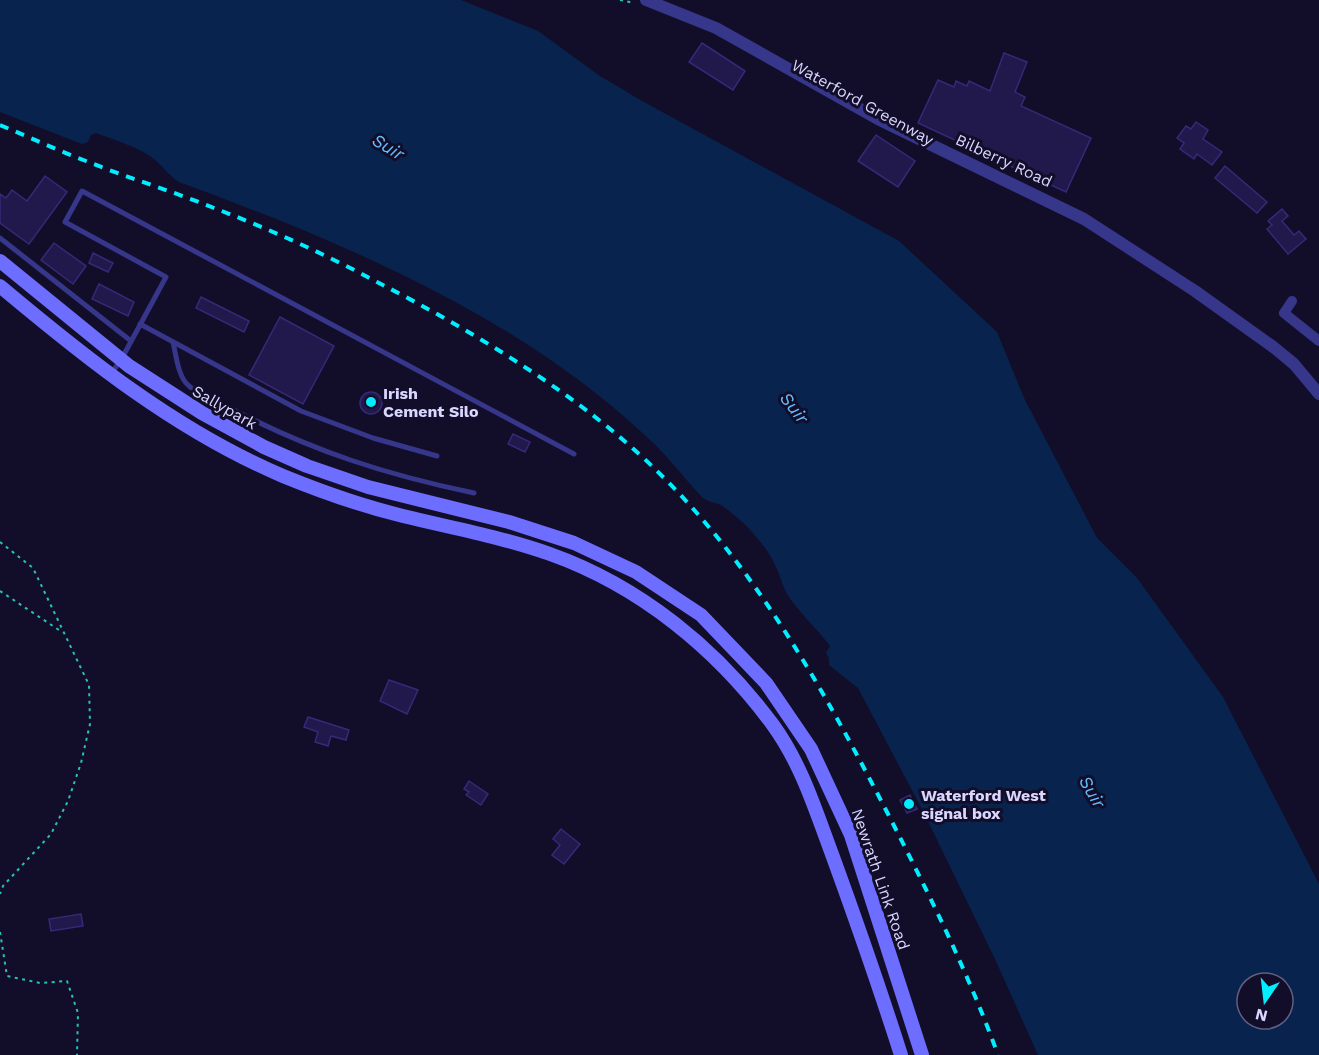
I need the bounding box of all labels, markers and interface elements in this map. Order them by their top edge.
street label: Waterford Greenway [788,55,938,150]
water label: Suir [368,129,409,165]
street label: Bilberry Road [953,130,1055,191]
street label: Sallypark [189,381,260,434]
place label: Irish Cement Silo [383,384,479,421]
water label: Suir [776,388,814,428]
marker: Irish Cement Silo [364,395,378,409]
water label: Suir [1075,772,1111,813]
place label: Waterford West signal box [921,786,1046,823]
marker: Waterford West signal box [902,797,916,811]
street label: Newrath Link Road [847,806,914,952]
north arrow [1235,971,1295,1031]
text: N [1253,1004,1270,1026]

